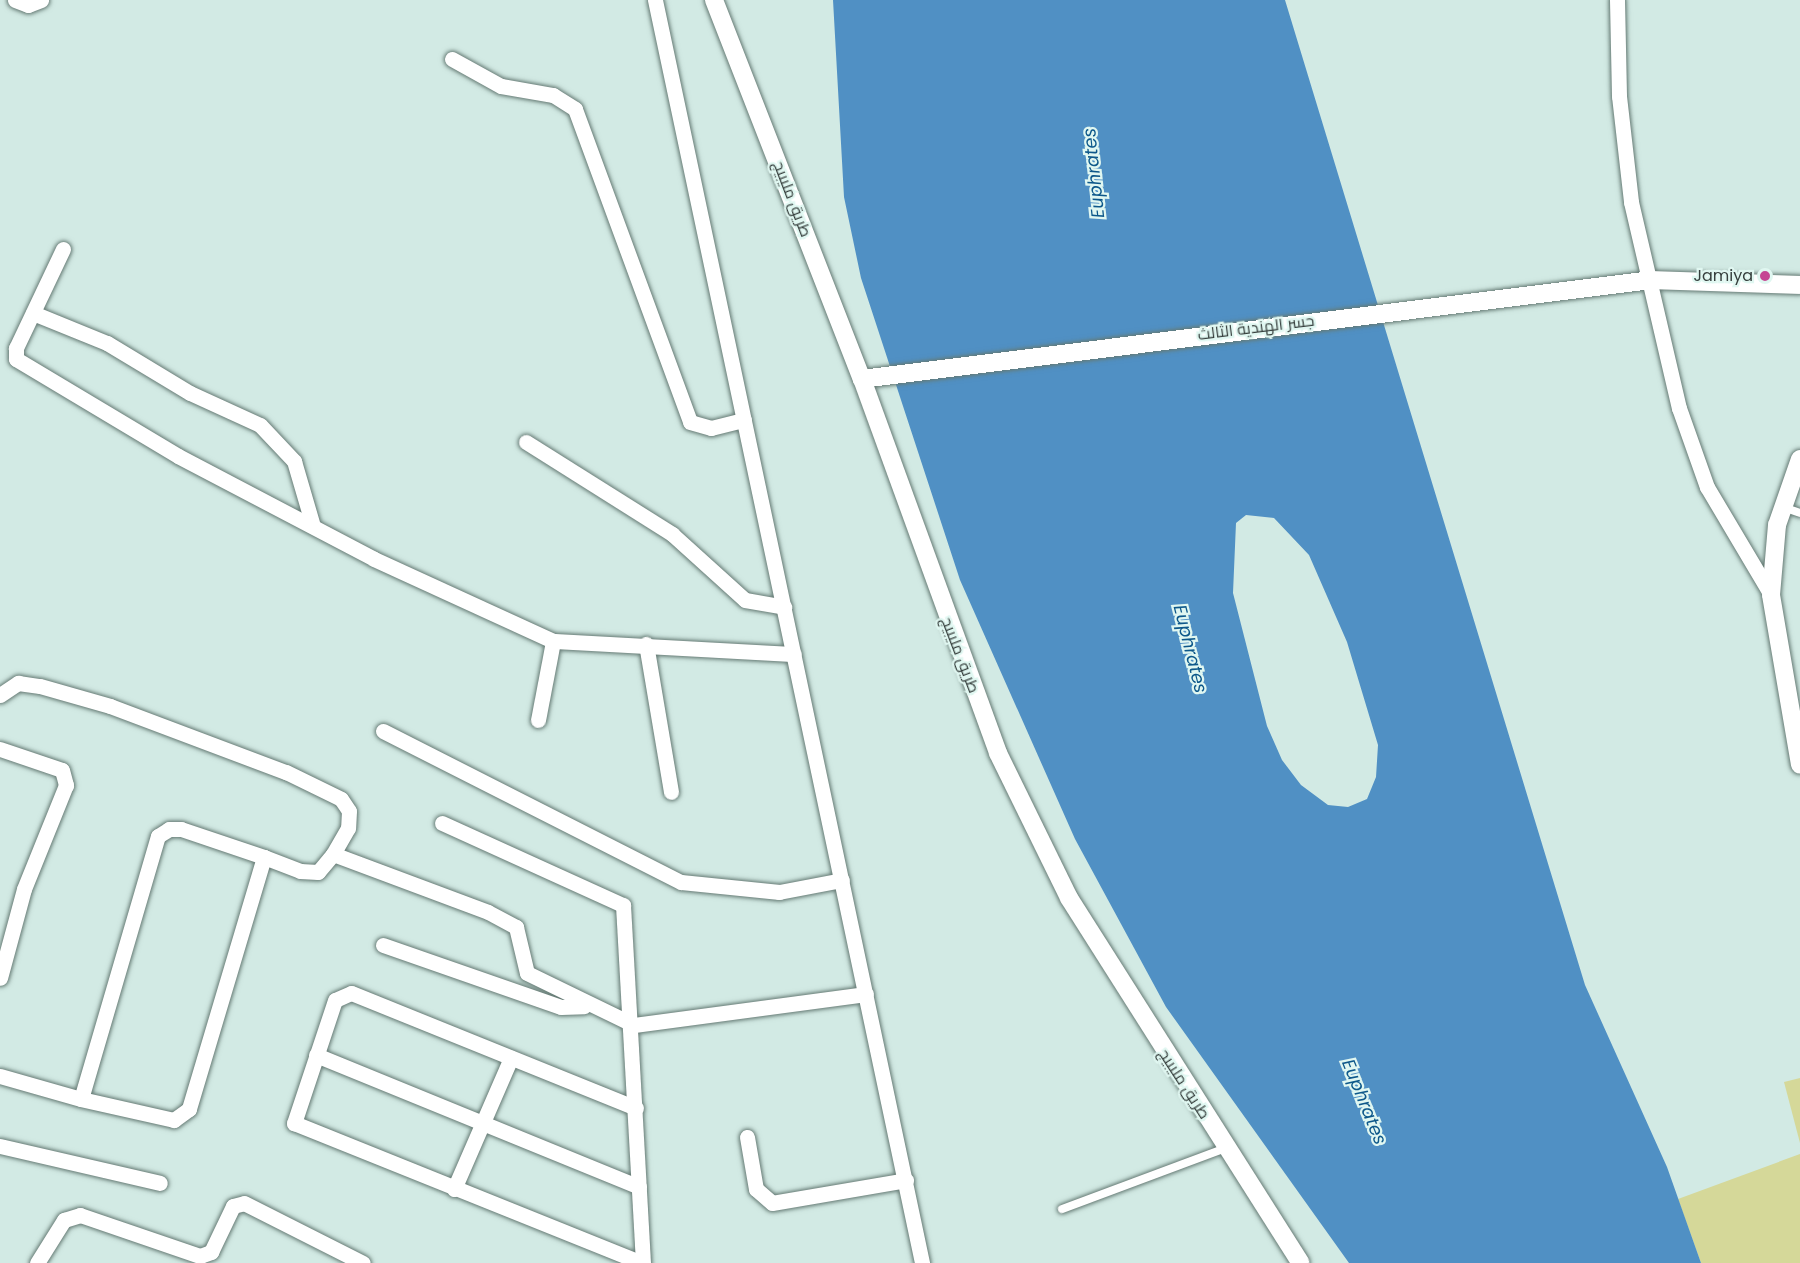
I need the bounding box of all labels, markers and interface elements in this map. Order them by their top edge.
water label: Euphrates [1079,127,1109,219]
street label: طريق مليبيج [769,158,815,240]
place label: Jamiya [1693,266,1753,286]
marker: Jamiya [1758,269,1772,283]
street label: جسر الهندية الثالث [1197,311,1315,345]
water label: Euphrates [1169,603,1211,695]
street label: طريق مليبيج [937,614,983,696]
street label: طريق مليبيج [1154,1045,1214,1123]
water label: Euphrates [1337,1056,1391,1148]

